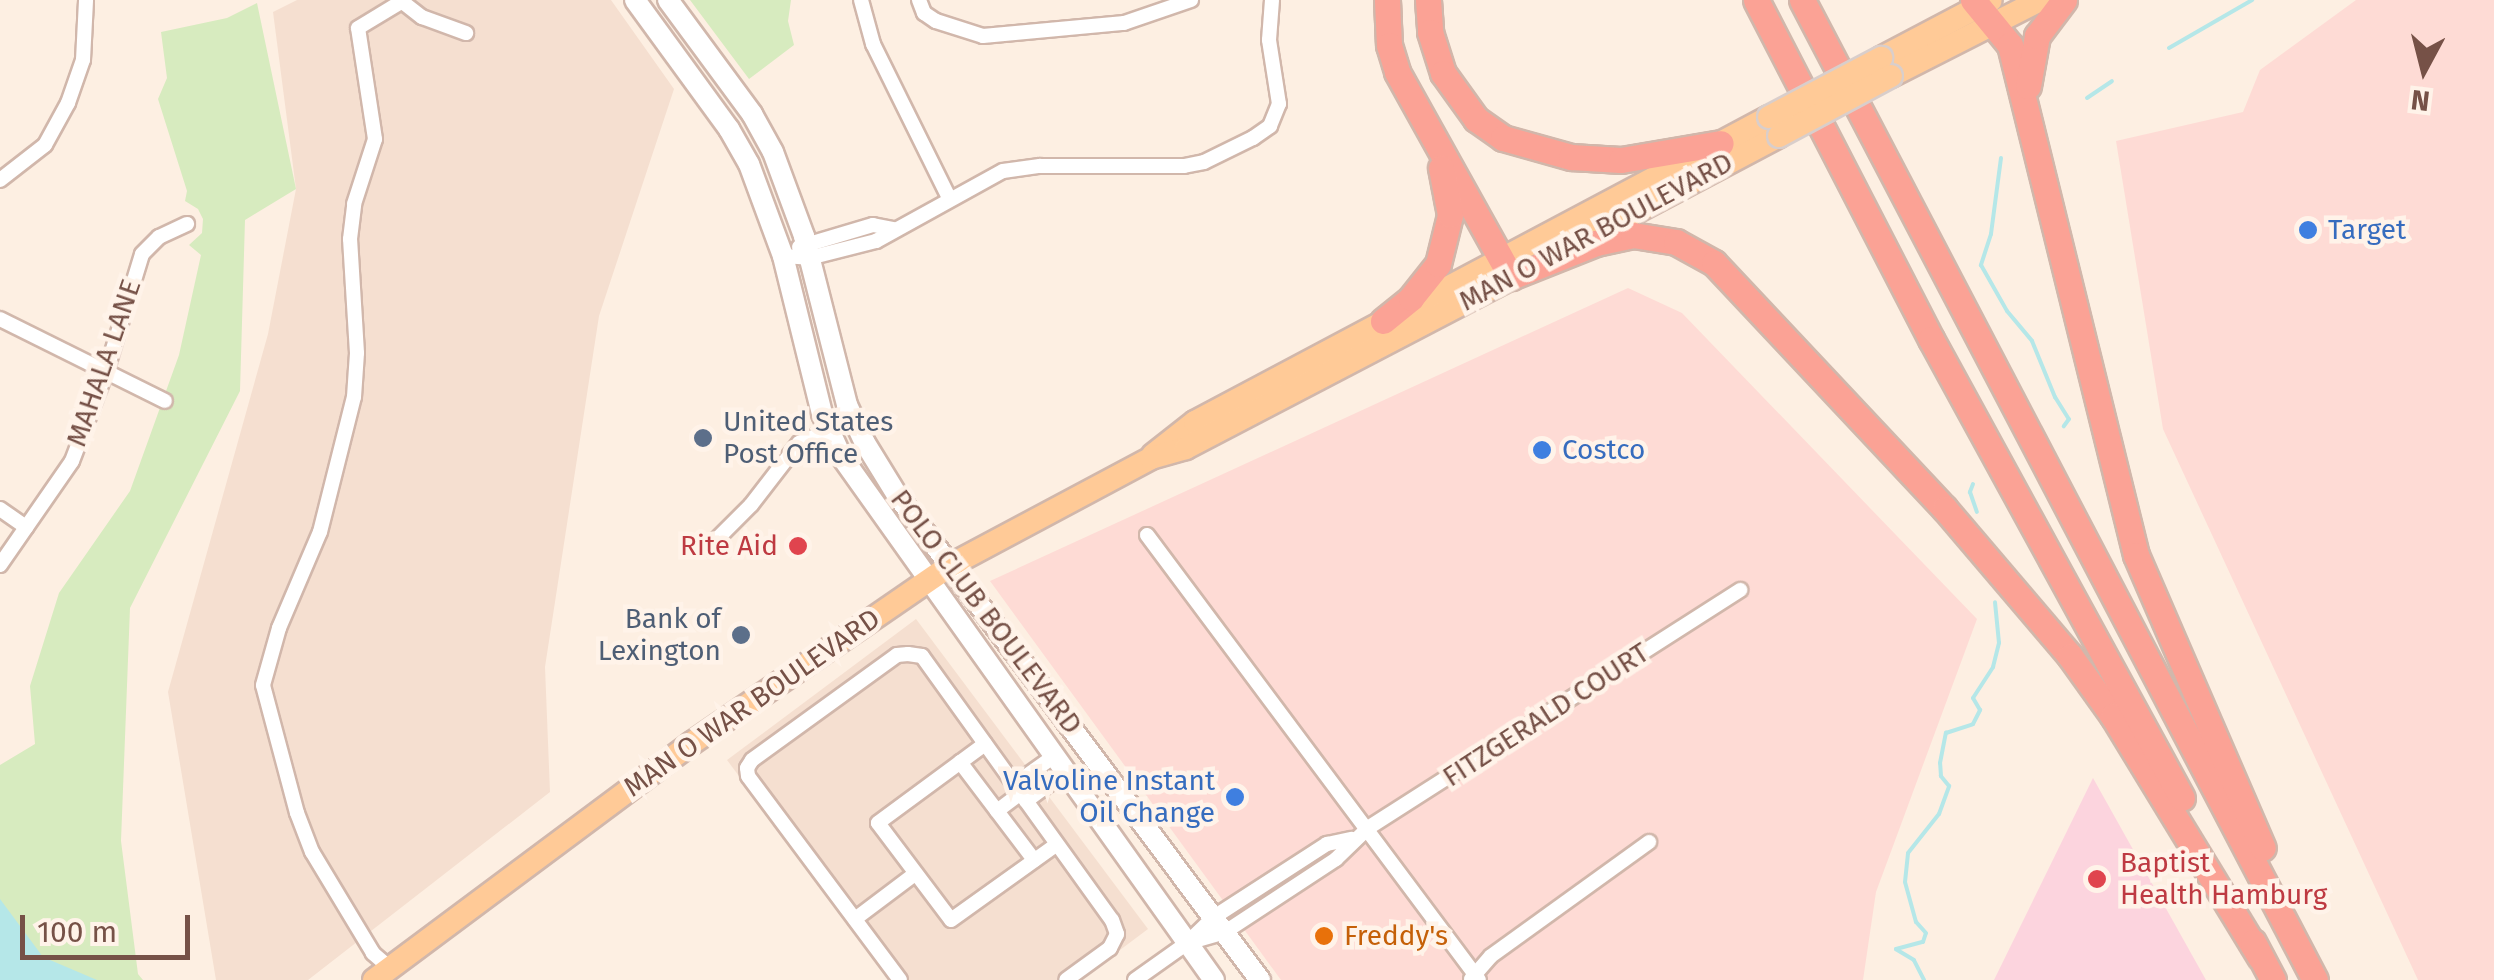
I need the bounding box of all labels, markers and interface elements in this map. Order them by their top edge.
north arrow [2374,20,2474,120]
text: N [2409,83,2432,118]
street label: MAN O WAR BOULEVARD [1454,146,1738,318]
place label: Target [2328,213,2406,247]
marker: Target [2297,219,2319,241]
street label: MAHALA LANE [60,275,148,451]
place label: United States Post Office [723,405,893,471]
marker: United States Post Office [692,427,714,449]
place label: Costco [1562,433,1645,467]
marker: Costco [1531,439,1553,461]
street label: POLO CLUB BOULEVARD [883,483,1089,741]
place label: Rite Aid [680,529,778,563]
marker: Rite Aid [787,535,809,557]
place label: Bank of Lexington [598,602,721,668]
street label: MAN O WAR BOULEVARD [618,602,886,804]
marker: Bank of Lexington [730,624,752,646]
street label: FITZGERALD COURT [1437,636,1655,794]
place label: Valvoline Instant Oil Change [1003,764,1215,830]
marker: Valvoline Instant Oil Change [1224,786,1246,808]
place label: Baptist Health Hamburg [2120,846,2327,912]
marker: Baptist Health Hamburg [2084,866,2110,892]
scale bar [25,895,195,957]
text: 100 m [37,914,117,950]
place label: Freddy's [1344,919,1448,953]
marker: Freddy's [1313,925,1335,947]

